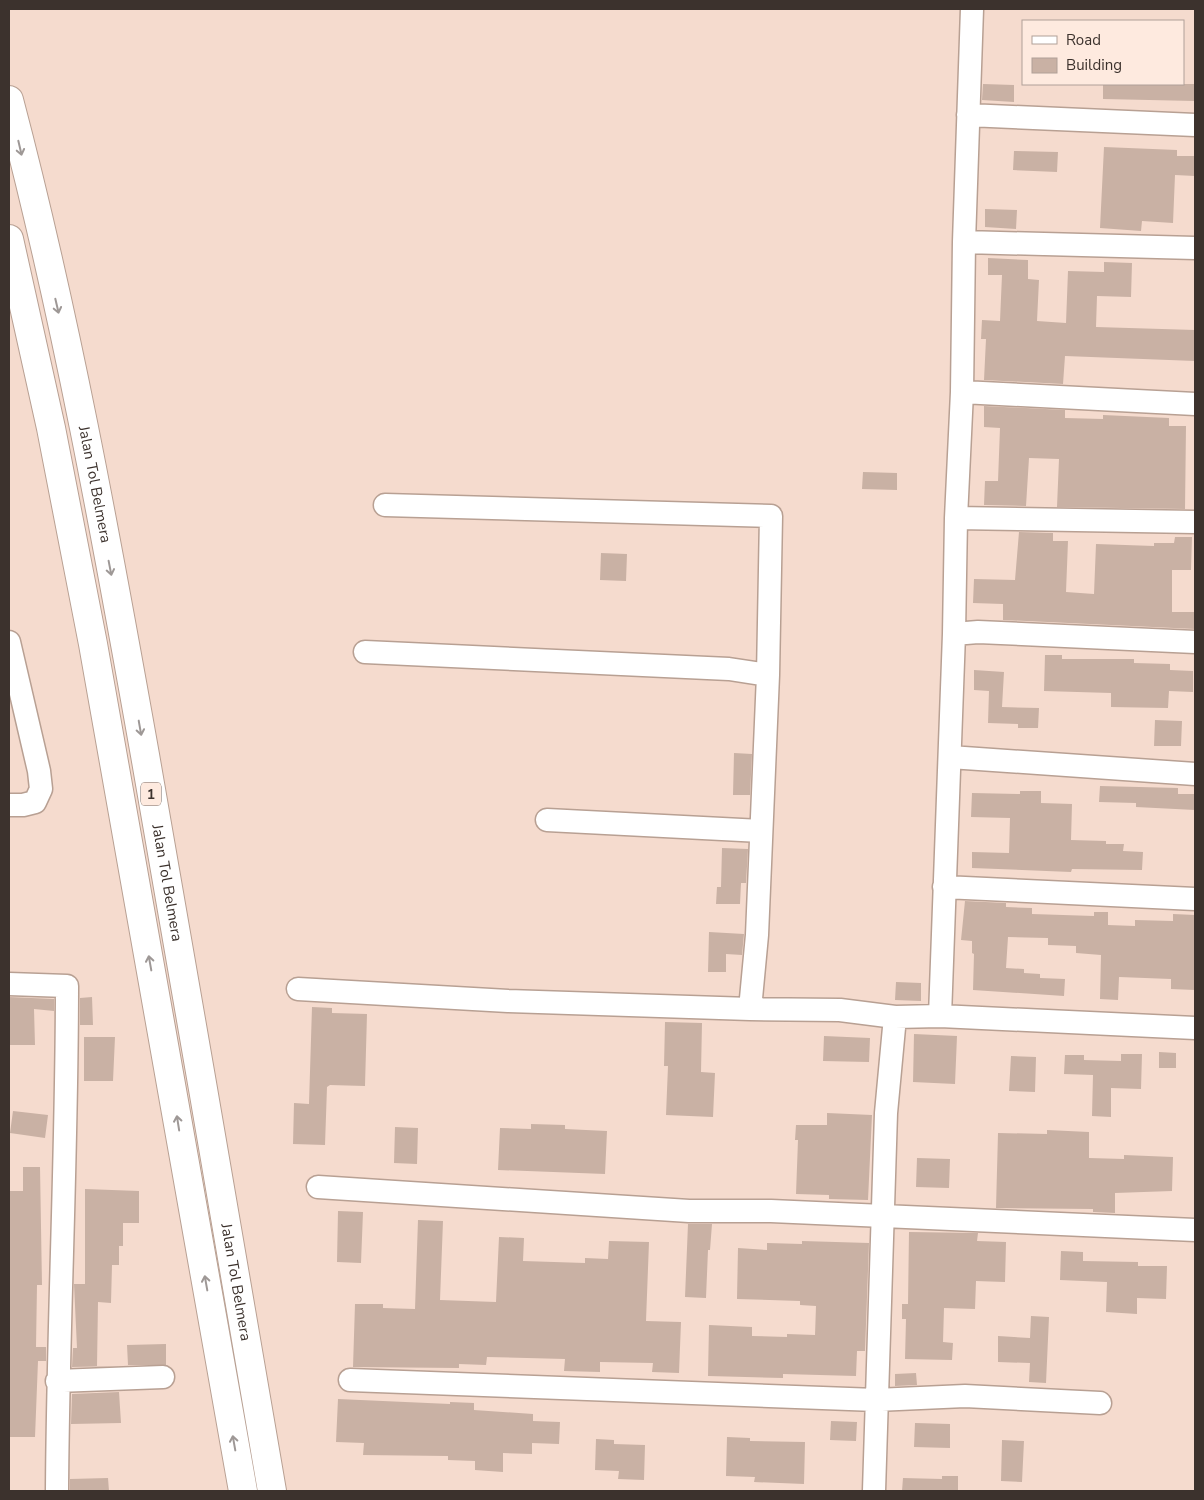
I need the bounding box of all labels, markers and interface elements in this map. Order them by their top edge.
legend [1022,20,1184,85]
text: Road [1066,30,1101,50]
text: Building [1066,55,1122,75]
one-way arrow [16,139,25,155]
one-way arrow [53,298,62,314]
street label: Jalan Tol Belmera [74,423,116,545]
one-way arrow [106,560,116,576]
one-way arrow [135,720,145,736]
road number: 1 [141,782,161,806]
street label: Jalan Tol Belmera [147,822,187,943]
one-way arrow [145,955,155,971]
one-way arrow [173,1115,183,1131]
street label: Jalan Tol Belmera [216,1221,256,1342]
one-way arrow [200,1276,210,1292]
one-way arrow [229,1436,239,1452]

